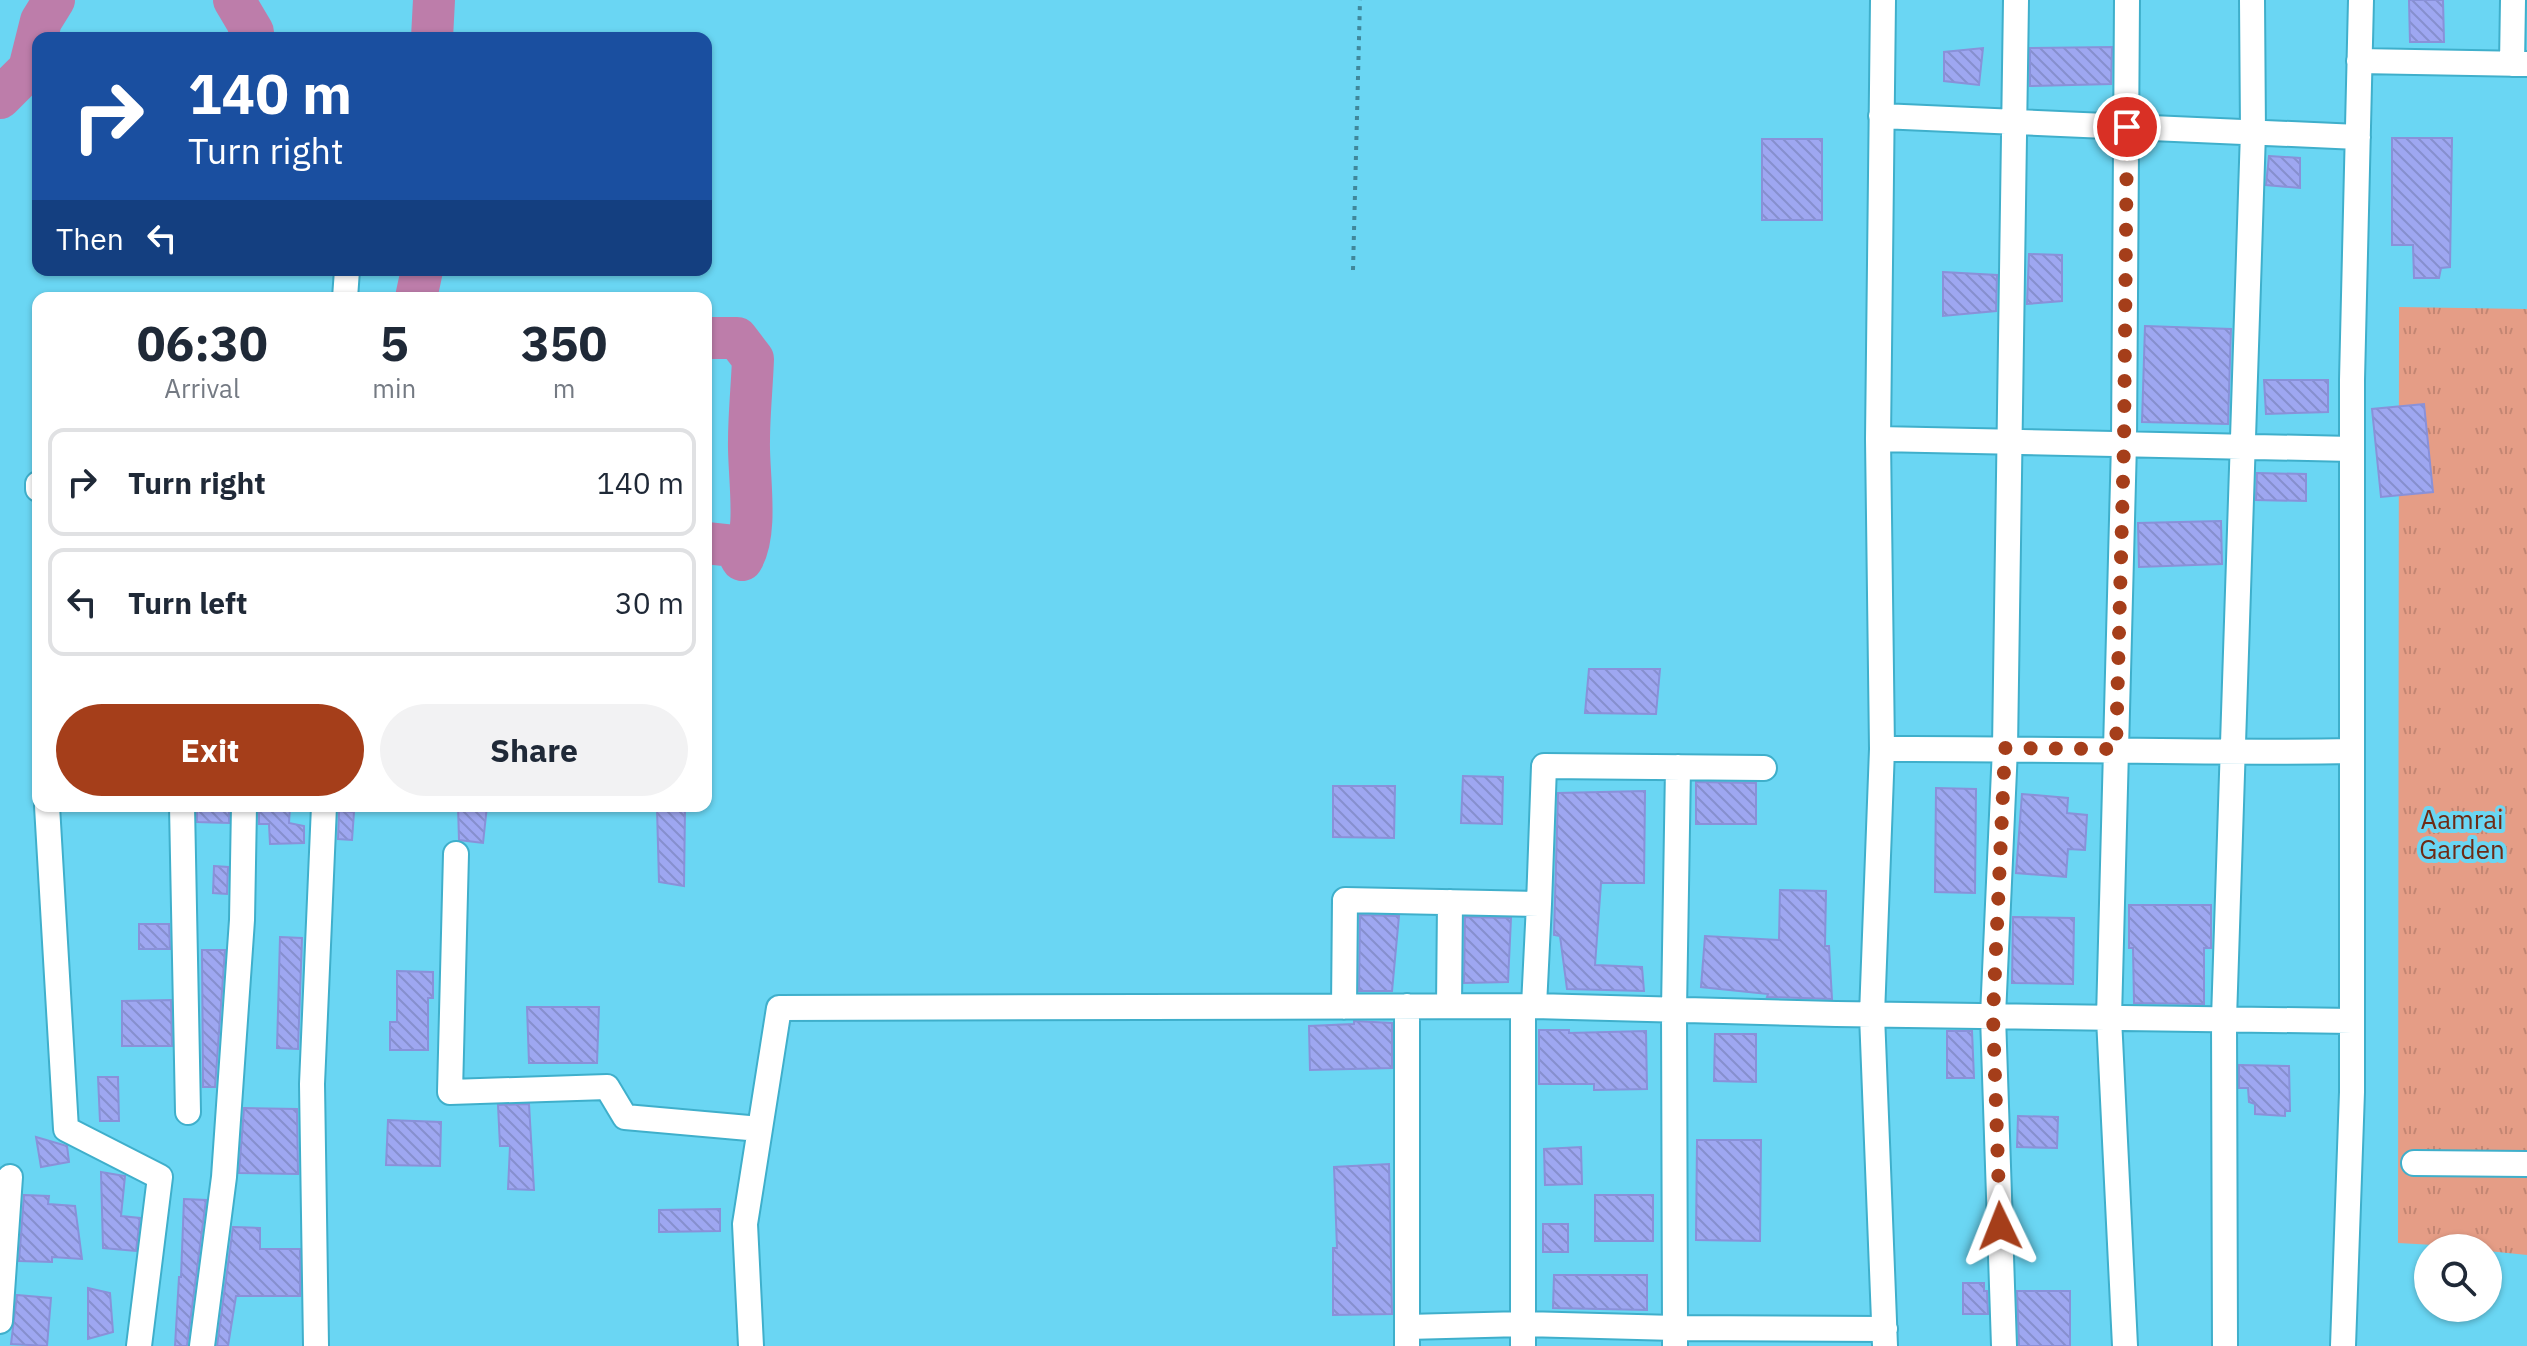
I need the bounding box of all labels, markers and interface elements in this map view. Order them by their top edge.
text: 140 m [188,57,352,129]
icon: right [56,64,160,168]
pin [2093,93,2161,161]
icon: arrive [2105,105,2149,149]
text: Turn right [188,127,344,174]
icon: left [140,216,184,260]
text: Then [56,219,124,258]
text: 06:30 [137,312,268,374]
text: 5 [380,312,409,374]
text: 350 [521,312,607,374]
text: Arrival [164,371,240,405]
text: min [372,371,416,405]
text: m [553,371,575,405]
icon: right [60,460,104,504]
text: Turn right [128,463,266,502]
text: 140 m [597,463,684,502]
icon: left [60,580,104,624]
text: Turn left [128,583,247,622]
text: 30 m [615,583,684,622]
button: Exit [56,704,364,796]
button: Share [380,704,688,796]
park label: Aamrai Garden [2419,802,2505,866]
position arrow [1958,1184,2042,1268]
map controls [2414,1234,2502,1322]
button: search [2414,1234,2502,1322]

